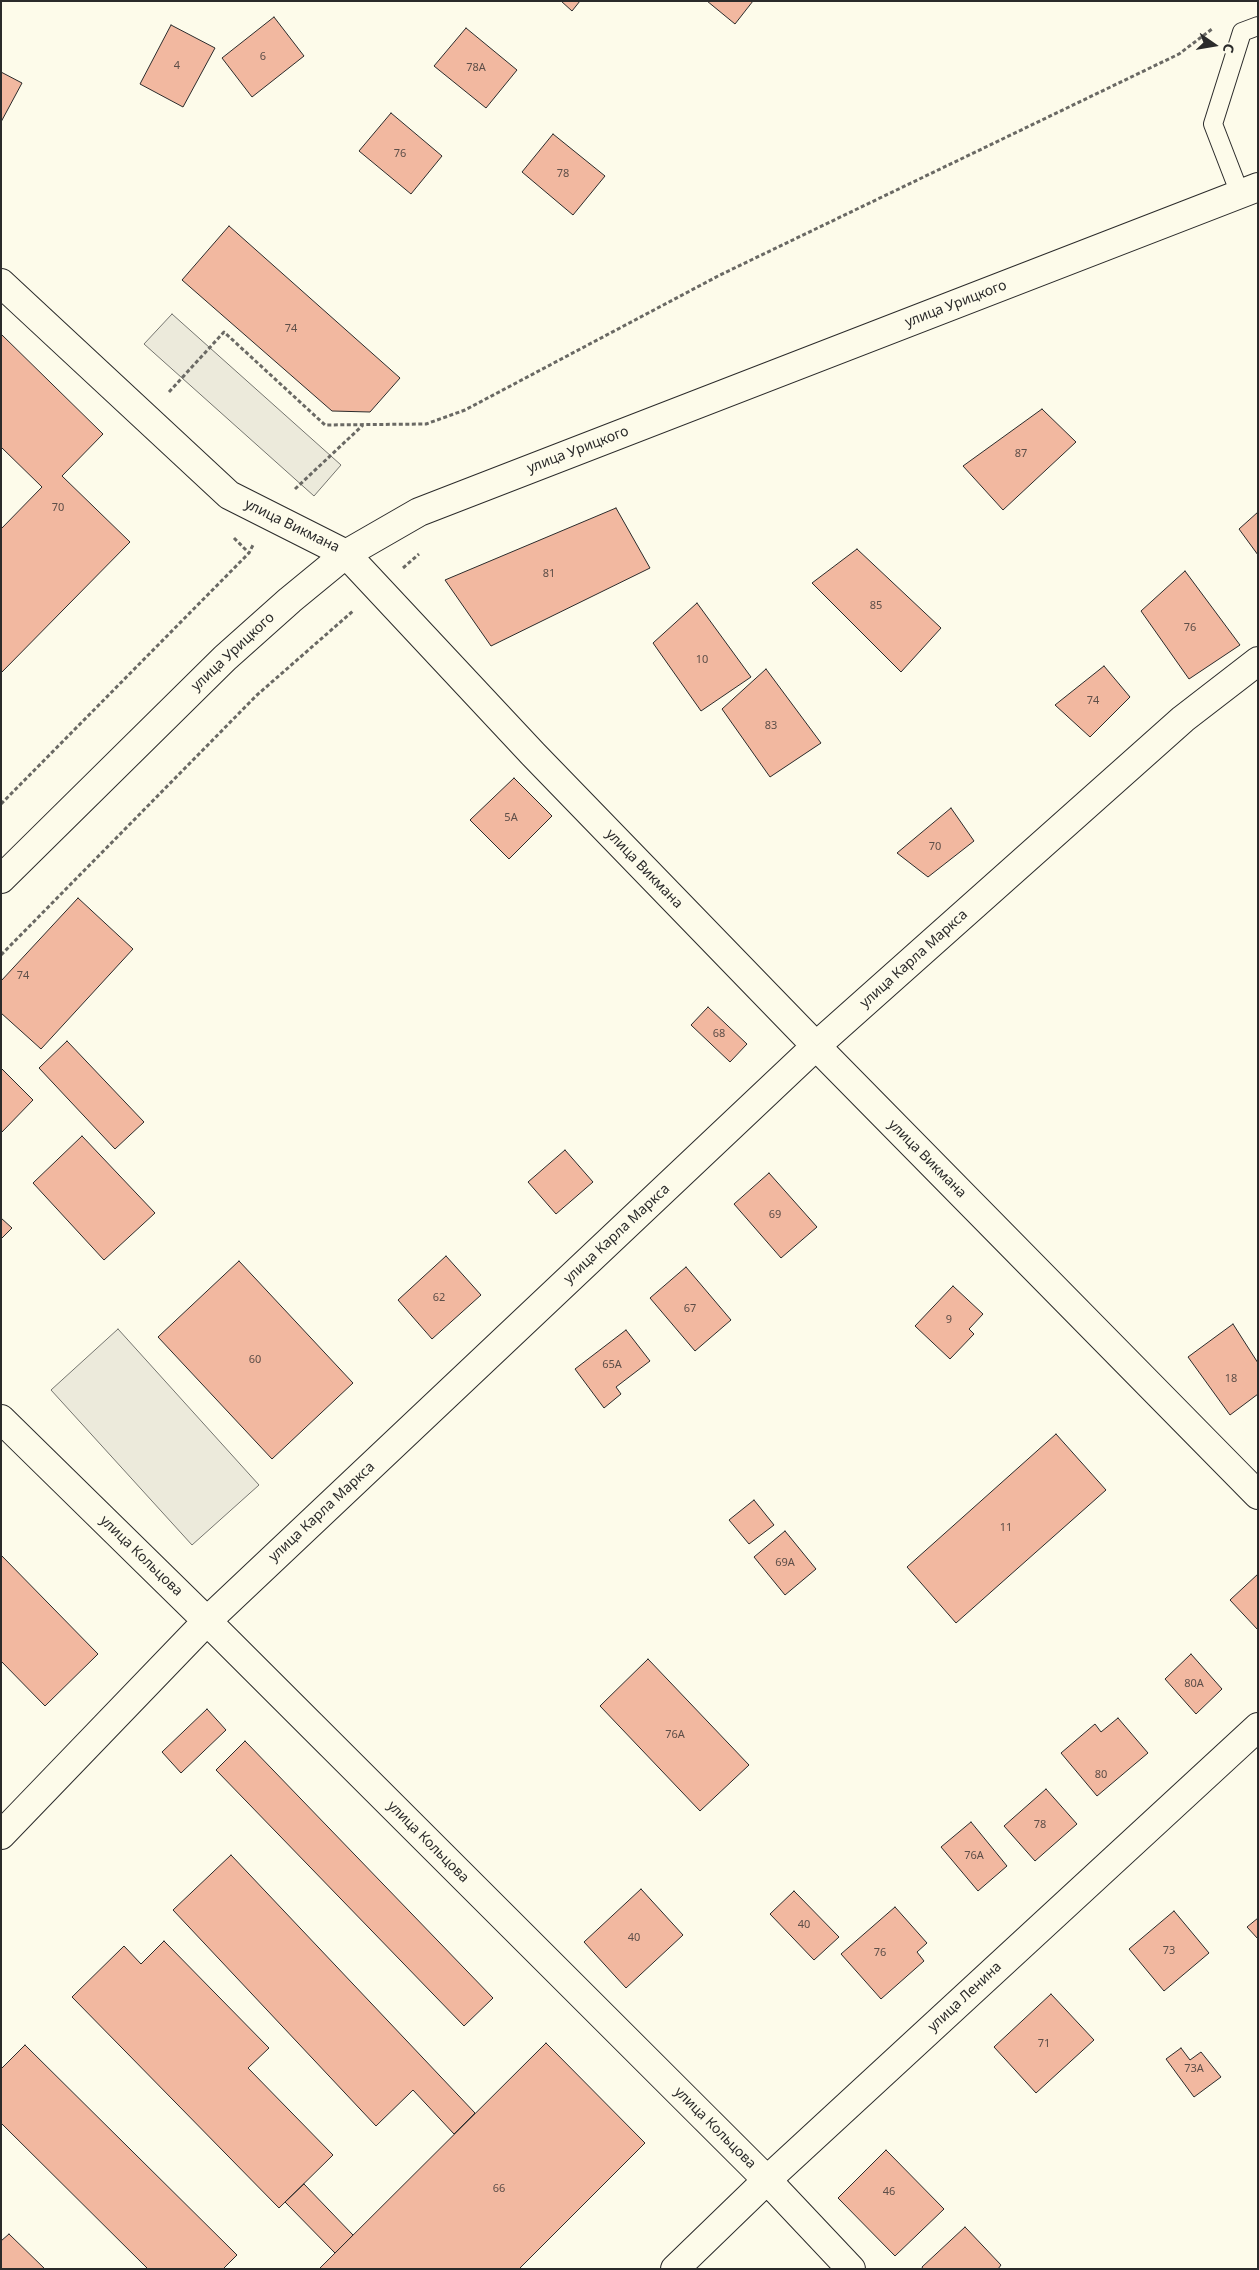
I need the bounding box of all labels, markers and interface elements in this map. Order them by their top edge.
north arrow [1189,20,1239,70]
text: С [1219,42,1239,55]
house number: 6 [260,50,266,64]
house number: 4 [174,59,180,73]
house number: 78А [466,61,486,75]
house number: 76 [394,147,406,161]
house number: 78 [557,167,569,181]
street label: улица Урицкого [903,277,1009,331]
house number: 74 [285,322,297,336]
street label: улица Урицкого [525,423,631,477]
house number: 87 [1015,447,1027,461]
street label: улица Викмана [242,496,342,556]
house number: 70 [52,501,64,515]
house number: 81 [543,567,555,581]
house number: 85 [870,599,882,613]
street label: улица Урицкого [188,609,278,695]
house number: 76 [1184,621,1196,635]
house number: 10 [696,653,708,667]
house number: 74 [1087,694,1099,708]
house number: 83 [765,719,777,733]
house number: 5А [504,811,518,825]
street label: улица Викмана [602,826,686,912]
house number: 70 [929,840,941,854]
street label: улица Карла Маркса [857,906,971,1012]
house number: 74 [17,969,29,983]
house number: 68 [713,1027,725,1041]
street label: улица Викмана [884,1116,970,1202]
street label: улица Карла Маркса [561,1181,673,1287]
house number: 69 [769,1208,781,1222]
house number: 62 [433,1291,445,1305]
house number: 67 [684,1302,696,1316]
house number: 9 [946,1313,952,1327]
house number: 60 [249,1353,261,1367]
house number: 65А [602,1358,622,1372]
house number: 18 [1225,1372,1237,1386]
street label: улица Карла Маркса [266,1459,378,1565]
street label: улица Кольцова [96,1512,186,1600]
house number: 11 [1000,1521,1012,1535]
house number: 69А [775,1556,795,1570]
house number: 80А [1184,1677,1204,1691]
house number: 76А [665,1728,685,1742]
house number: 80 [1095,1768,1107,1782]
street label: улица Кольцова [384,1798,472,1886]
house number: 78 [1034,1818,1046,1832]
house number: 76А [964,1849,984,1863]
house number: 40 [798,1918,810,1932]
house number: 40 [628,1931,640,1945]
house number: 73 [1163,1944,1175,1958]
house number: 76 [874,1946,886,1960]
street label: улица Ленина [925,1959,1005,2035]
house number: 71 [1038,2037,1050,2051]
house number: 73А [1184,2062,1204,2076]
street label: улица Кольцова [671,2084,759,2172]
house number: 66 [493,2182,505,2196]
house number: 46 [883,2185,895,2199]

